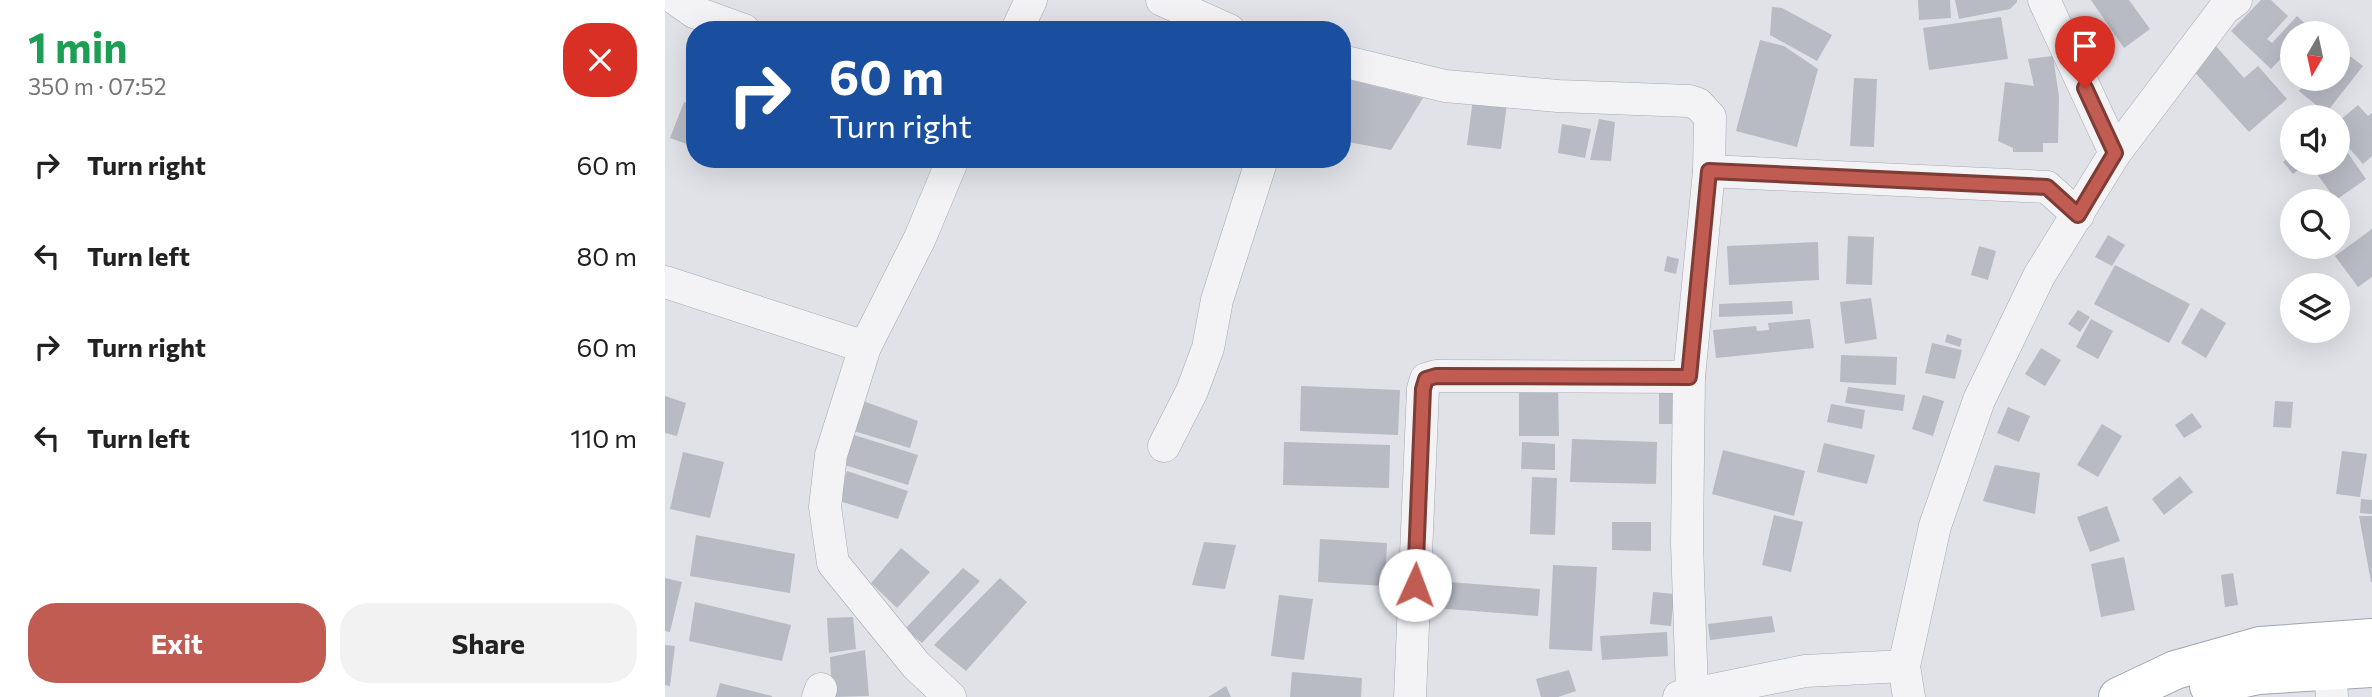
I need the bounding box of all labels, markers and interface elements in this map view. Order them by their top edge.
pin [2055,16,2115,88]
text: 1 min [28,20,128,72]
north arrow [2280,21,2350,91]
map controls [2280,21,2350,343]
button: close [563,23,637,97]
icon: arrive [2066,27,2104,65]
text: 60 m [829,45,944,105]
icon: right [714,49,805,140]
text: 350 m · 07:52 [28,72,167,100]
text: Turn right [829,105,972,145]
button: sound [2280,105,2350,175]
icon: right [28,146,66,184]
text: Turn right [87,149,206,180]
text: 60 m [577,149,637,180]
button: search [2280,189,2350,259]
icon: left [28,237,66,275]
text: Turn left [87,240,190,271]
text: 80 m [577,240,637,271]
button: layers [2280,273,2350,343]
icon: right [28,328,66,366]
text: Turn right [87,331,206,362]
text: 60 m [577,331,637,362]
icon: left [28,419,66,457]
text: Turn left [87,422,190,453]
text: 110 m [570,422,637,453]
position arrow [1378,548,1452,622]
button: Exit [28,603,326,683]
button: Share [340,603,637,683]

